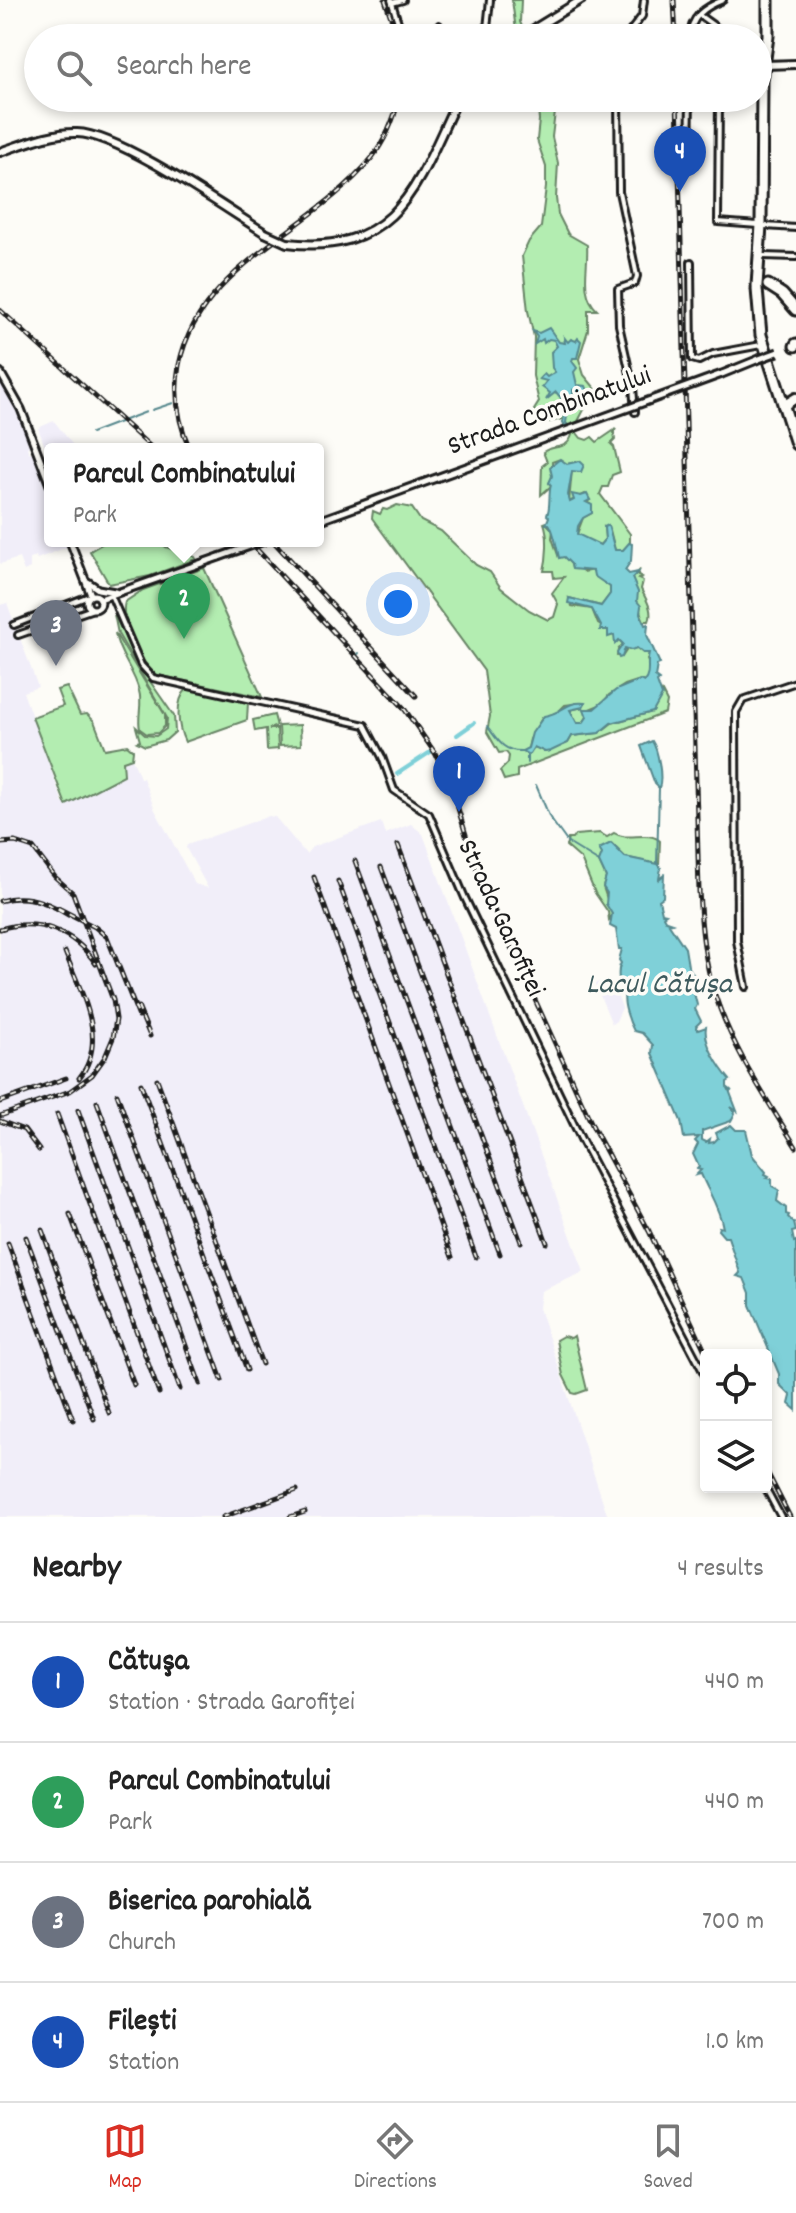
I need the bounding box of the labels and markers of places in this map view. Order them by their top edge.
pin: 4 [654,126,706,192]
pin: 2 [158,573,210,639]
pin: 3 [30,600,82,666]
pin: 1 [433,746,485,812]

